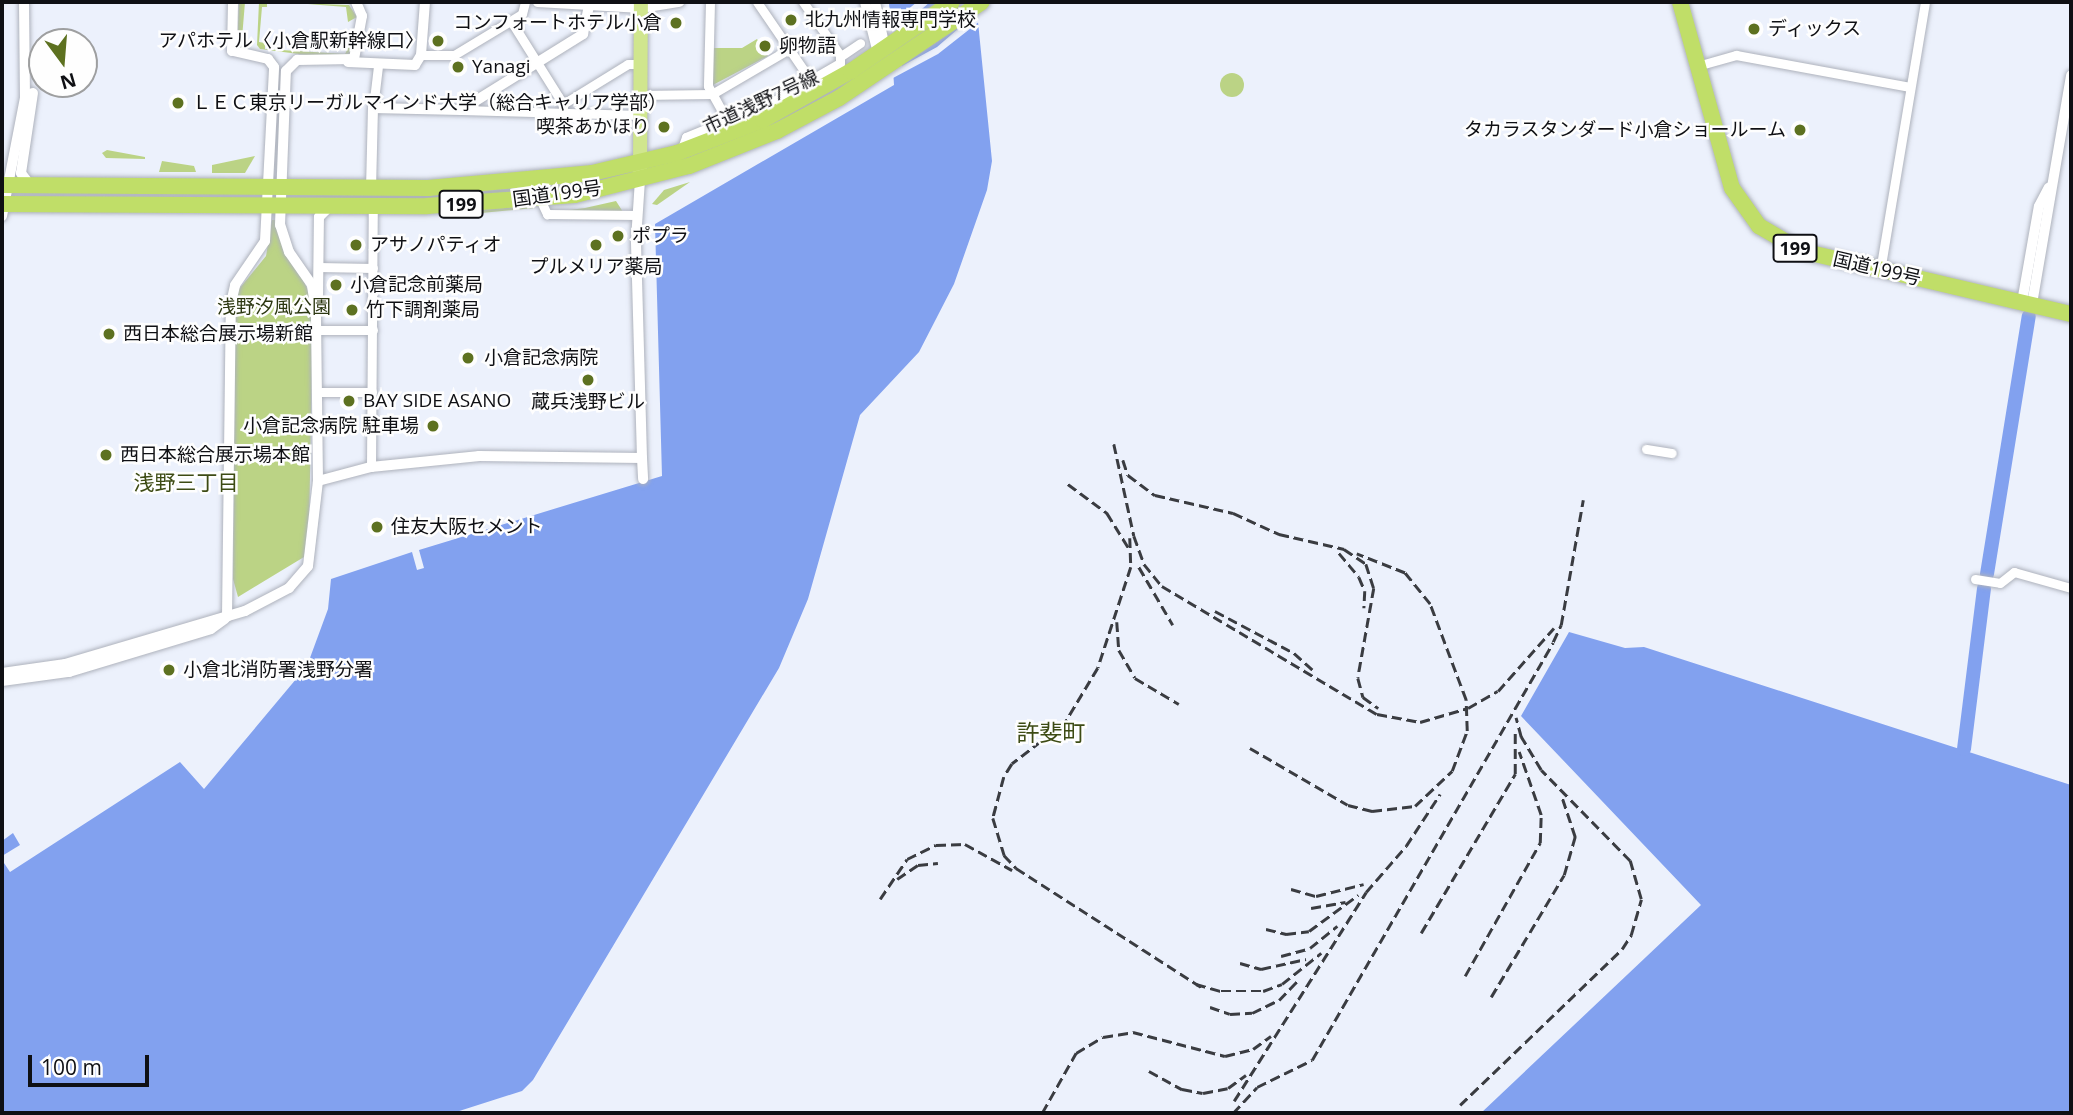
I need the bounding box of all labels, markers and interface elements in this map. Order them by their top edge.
place label: 北九州情報専門学校 [805,9,976,31]
place label: コンフォートホテル小倉 [453,12,662,34]
marker: 北九州情報専門学校 [783,12,799,28]
marker: コンフォートホテル小倉 [668,15,684,31]
place label: ディックス [1768,18,1863,40]
marker: ディックス [1746,21,1762,37]
north arrow [28,28,98,98]
place label: アパホテル〈小倉駅新幹線口〉 [158,30,424,52]
marker: アパホテル〈小倉駅新幹線口〉 [430,33,446,49]
place label: 卵物語 [779,35,836,57]
marker: 卵物語 [757,38,773,54]
place label: Yanagi [472,56,531,78]
marker: Yanagi [450,59,466,75]
street label: 市道浅野7号線 [700,65,822,139]
text: N [57,67,79,96]
place label: ＬＥＣ東京リーガルマインド大学（総合キャリア学部） [192,92,667,114]
marker: ＬＥＣ東京リーガルマインド大学（総合キャリア学部） [170,95,186,111]
place label: 喫茶あかほり [536,116,650,138]
marker: 喫茶あかほり [656,119,672,135]
place label: タカラスタンダード小倉ショールーム [1463,119,1786,141]
marker: タカラスタンダード小倉ショールーム [1792,122,1808,138]
street label: 国道199号 [511,176,603,212]
road number: 199 [438,190,484,218]
place label: ポプラ [632,225,689,247]
marker: ポプラ [610,228,626,244]
place label: アサノパティオ [370,234,503,256]
road number: 199 [1772,234,1818,262]
marker: アサノパティオ [348,237,364,253]
marker: プルメリア薬局 [588,237,604,253]
street label: 国道199号 [1831,248,1923,290]
place label: プルメリア薬局 [530,256,662,278]
place label: 小倉記念前薬局 [350,274,483,296]
marker: 小倉記念前薬局 [328,277,344,293]
park label: 浅野汐風公園 [217,296,331,318]
place label: 竹下調剤薬局 [366,299,480,321]
marker: 竹下調剤薬局 [344,302,360,318]
place label: 西日本総合展示場新館 [123,323,313,345]
marker: 西日本総合展示場新館 [101,326,117,342]
place label: 小倉記念病院 [484,347,598,369]
marker: 小倉記念病院 [458,348,478,368]
marker: 蔵兵浅野ビル [580,372,596,388]
place label: BAY SIDE ASANO [363,390,511,412]
place label: 蔵兵浅野ビル [531,391,645,413]
marker: BAY SIDE ASANO [341,393,357,409]
place label: 小倉記念病院 駐車場 [243,415,419,437]
marker: 小倉記念病院 駐車場 [425,418,441,434]
place label: 西日本総合展示場本館 [120,444,310,466]
marker: 西日本総合展示場本館 [98,447,114,463]
district label: 浅野三丁目 [134,469,238,495]
place label: 住友大阪セメント [391,516,543,538]
marker: 住友大阪セメント [369,519,385,535]
place label: 小倉北消防署浅野分署 [183,659,373,681]
marker: 小倉北消防署浅野分署 [161,662,177,678]
district label: 許斐町 [1017,718,1085,746]
scale bar [32,1042,152,1086]
text: 100 m [41,1053,102,1081]

